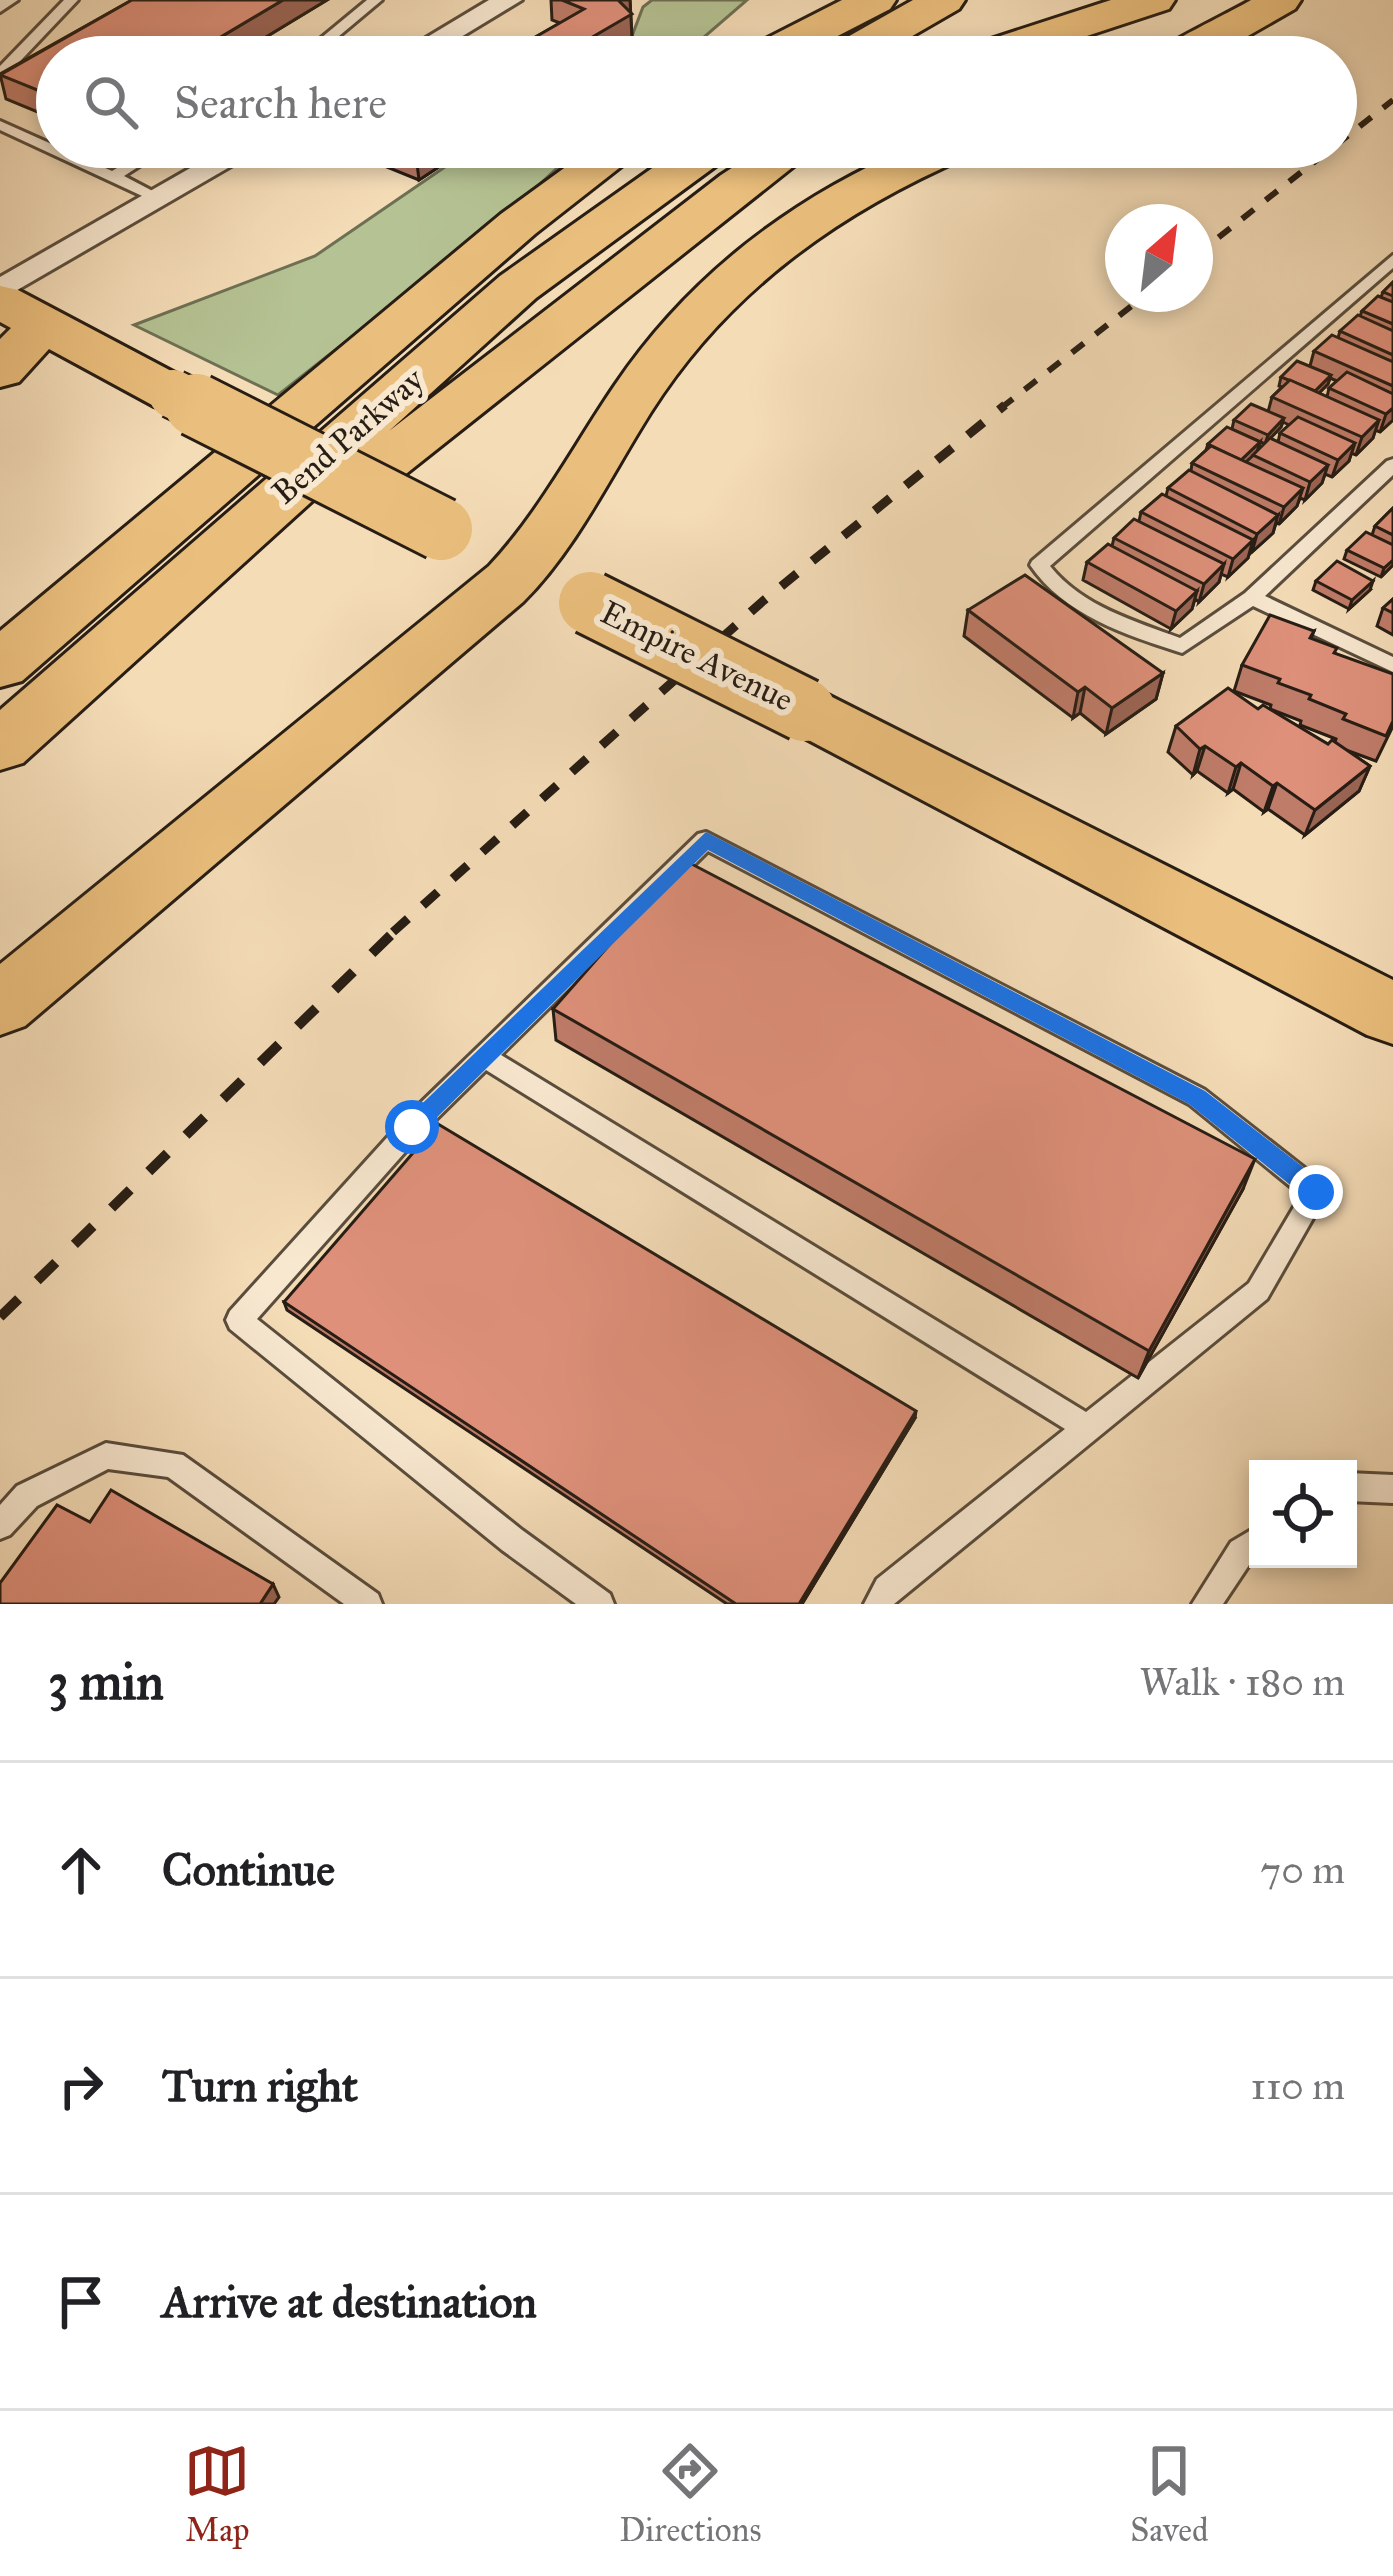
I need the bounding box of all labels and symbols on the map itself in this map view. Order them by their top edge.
north arrow [1105,204,1213,312]
street label: Bend Parkway [264,359,432,513]
street label: Empire Avenue [594,592,800,720]
route start [385,1100,439,1154]
route end [1289,1165,1343,1219]

